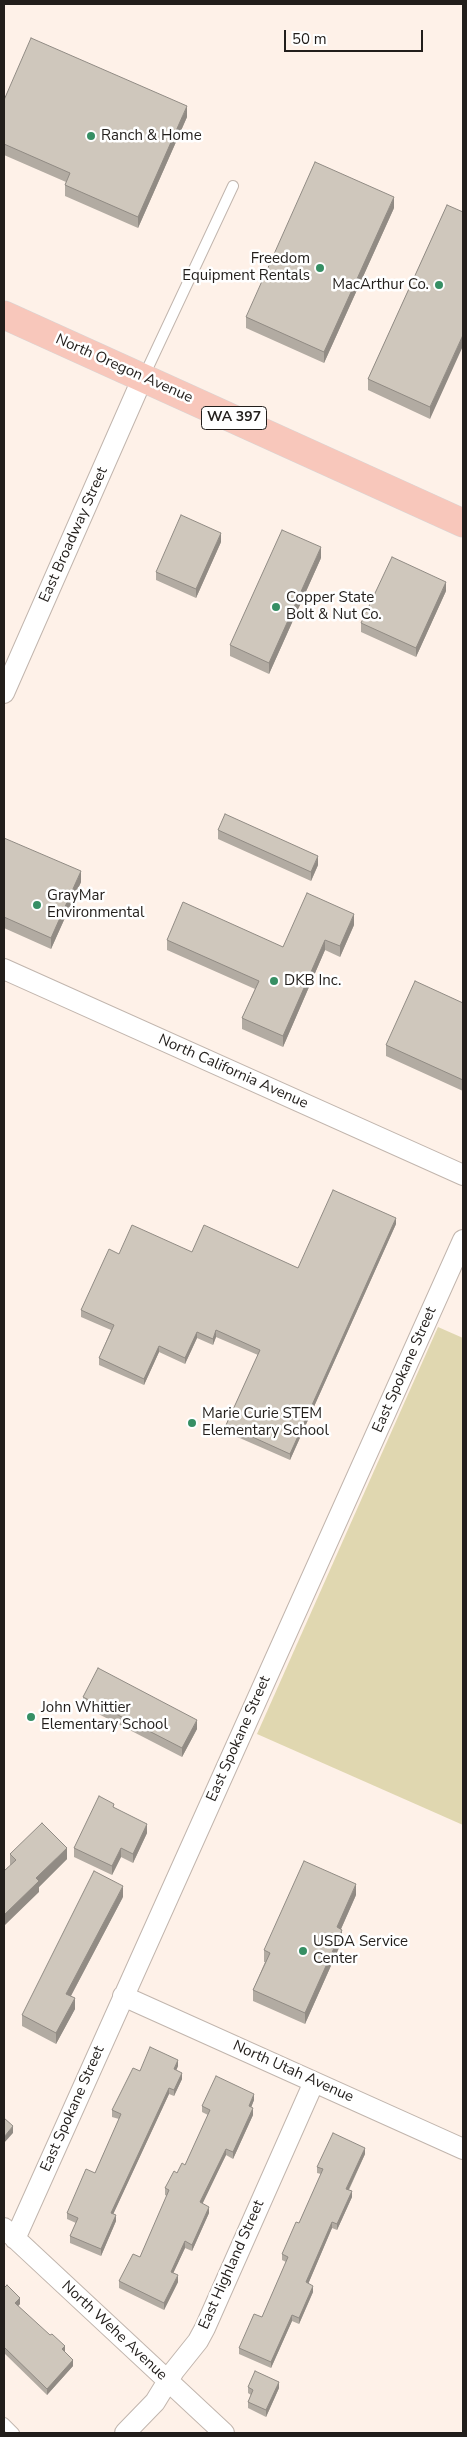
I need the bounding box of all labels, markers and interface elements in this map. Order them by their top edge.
scale bar [287,20,426,52]
text: 50 m [292,29,327,49]
place label: Ranch & Home [101,127,202,145]
marker: Ranch & Home [85,130,97,142]
place label: Freedom Equipment Rentals [182,250,310,285]
marker: Freedom Equipment Rentals [314,262,326,274]
place label: MacArthur Co. [332,276,429,294]
marker: MacArthur Co. [433,279,445,291]
street label: North Oregon Avenue [53,331,195,407]
road number: WA 397 [202,406,266,429]
street label: East Broadway Street [36,465,112,605]
place label: Copper State Bolt & Nut Co. [286,589,382,624]
marker: Copper State Bolt & Nut Co. [270,601,282,613]
place label: GrayMar Environmental [47,887,145,922]
marker: GrayMar Environmental [31,899,43,911]
place label: DKB Inc. [284,972,341,990]
marker: DKB Inc. [268,975,280,987]
street label: North California Avenue [155,1031,311,1113]
street label: East Spokane Street [369,1304,441,1436]
place label: Marie Curie STEM Elementary School [202,1405,329,1440]
marker: Marie Curie STEM Elementary School [186,1417,198,1429]
street label: East Spokane Street [203,1673,275,1805]
place label: John Whittier Elementary School [41,1699,168,1734]
marker: John Whittier Elementary School [25,1711,37,1723]
place label: USDA Service Center [313,1933,408,1968]
marker: USDA Service Center [297,1945,309,1957]
street label: North Utah Avenue [230,2037,356,2107]
street label: East Spokane Street [37,2043,109,2175]
street label: East Highland Street [195,2198,269,2332]
street label: North Wehe Avenue [57,2277,171,2385]

